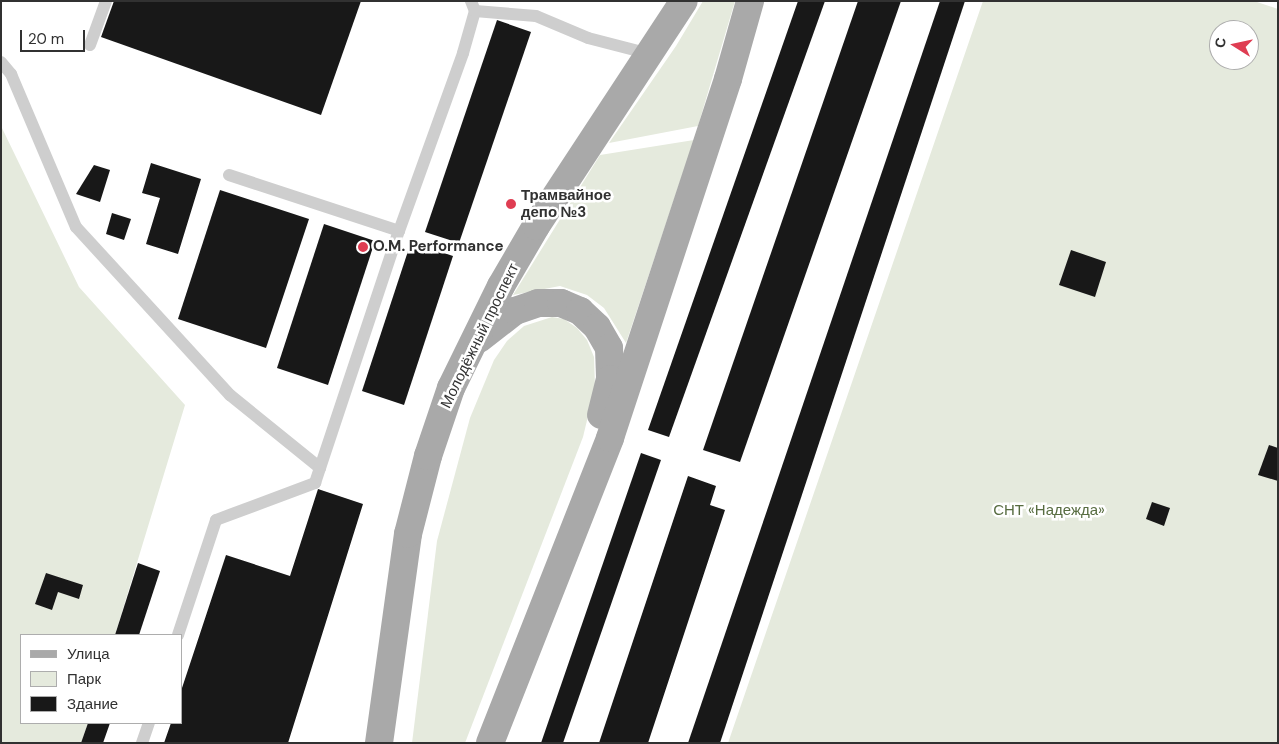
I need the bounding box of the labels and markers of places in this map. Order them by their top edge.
place label: Трамвайное депо №3 [521,186,611,221]
marker: Трамвайное депо №3 [505,198,517,210]
place label: O.M. Performance [373,238,504,256]
marker: O.M. Performance [357,241,369,253]

